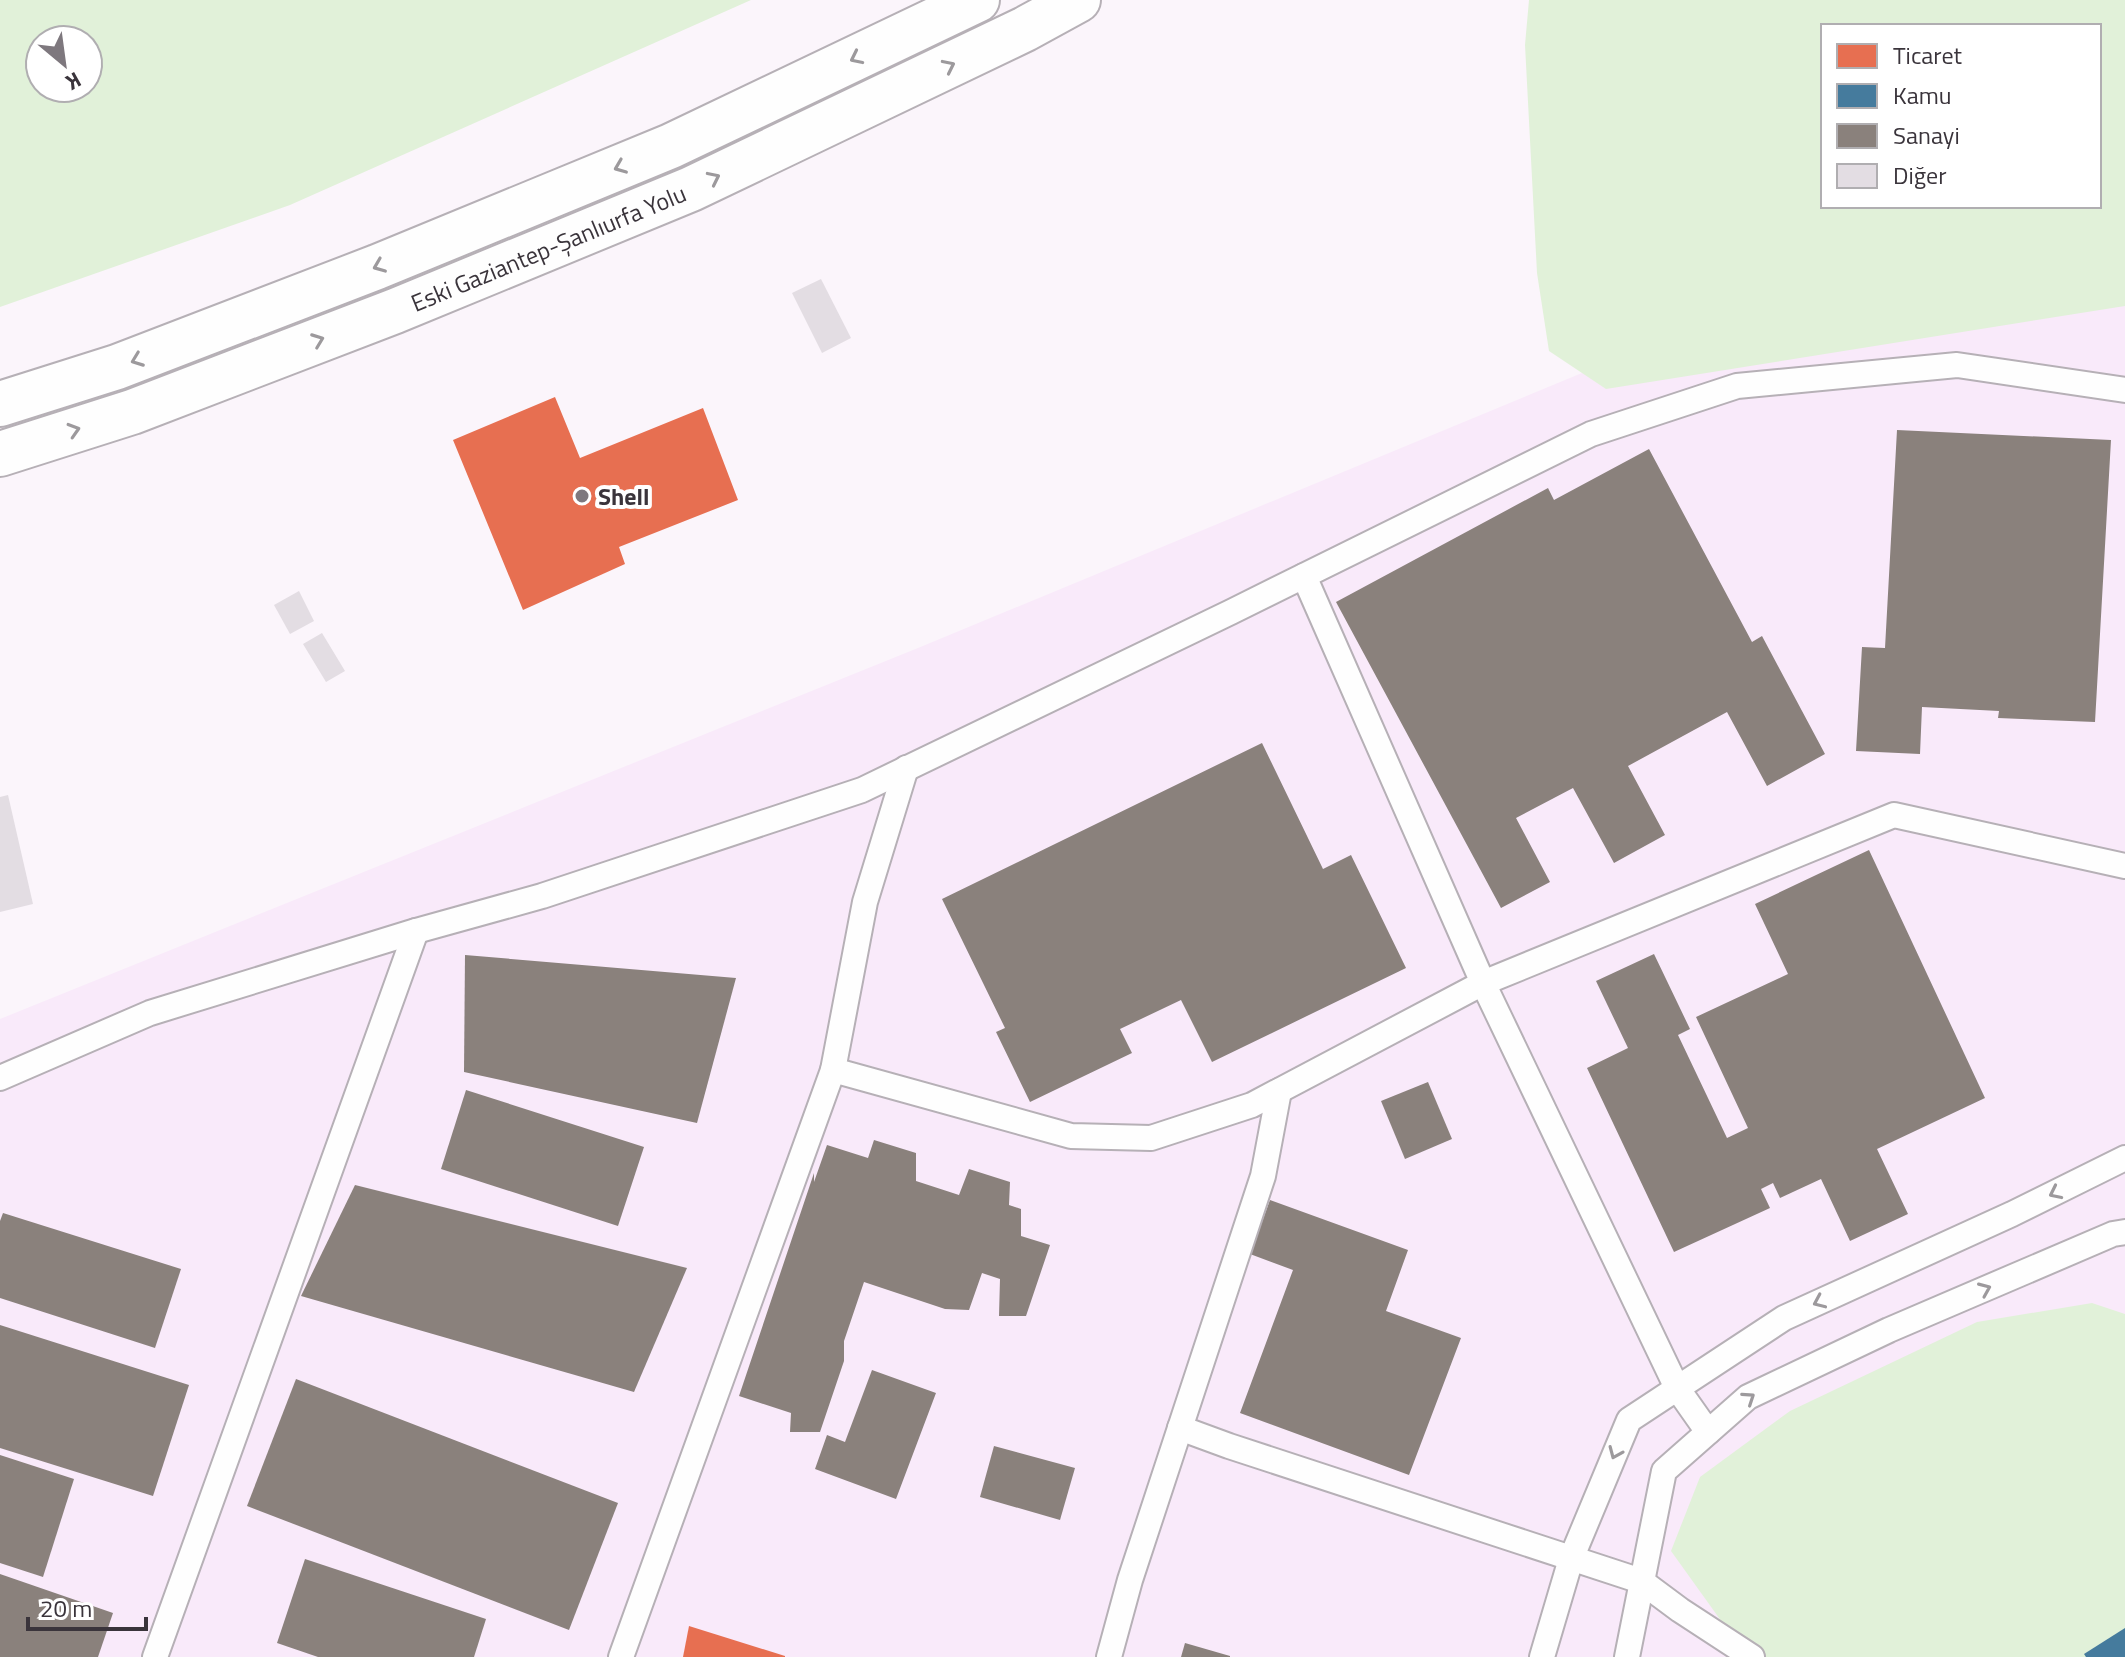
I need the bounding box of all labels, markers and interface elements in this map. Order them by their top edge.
north arrow [24,24,104,104]
legend [1821,24,2101,208]
text: Ticaret [1893,37,1962,73]
one-way arrow [849,48,864,64]
one-way arrow [940,60,955,76]
text: K [60,63,88,100]
text: Kamu [1893,77,1952,113]
text: Sanayi [1893,117,1960,153]
one-way arrow [614,157,628,174]
text: Diğer [1893,157,1947,193]
one-way arrow [706,172,721,188]
street label: Eski Gaziantep-Şanlıurfa Yolu [405,175,691,321]
one-way arrow [373,256,387,272]
one-way arrow [310,333,324,350]
one-way arrow [131,350,145,366]
one-way arrow [67,423,81,439]
place label: Shell [598,478,650,514]
marker: Shell [573,487,591,505]
one-way arrow [2049,1183,2064,1199]
one-way arrow [1977,1283,1991,1299]
one-way arrow [1813,1292,1827,1308]
one-way arrow [1741,1393,1755,1408]
one-way arrow [1608,1445,1625,1459]
scale bar [28,1581,146,1631]
text: 20 m [40,1590,92,1626]

